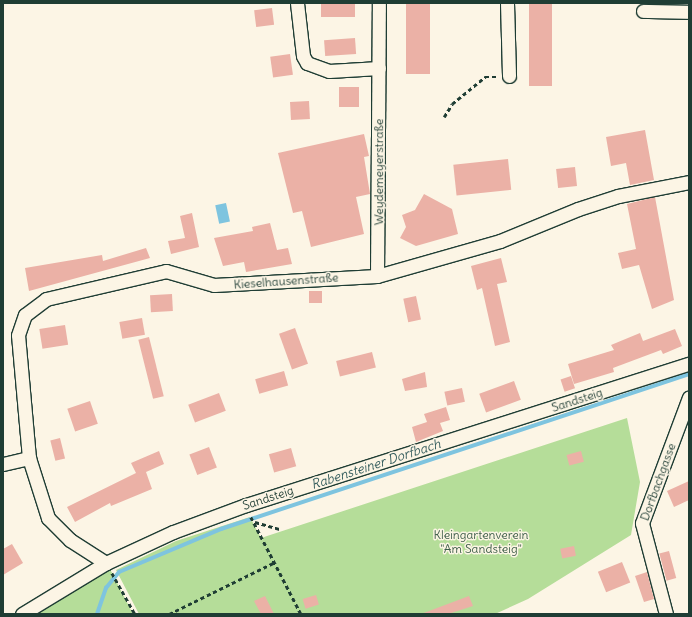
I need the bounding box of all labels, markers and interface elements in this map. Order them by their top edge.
street label: Weydemeyerstraße [372,119,386,225]
street label: Kieselhausenstraße [233,270,339,292]
street label: Sandsteig [550,385,604,415]
water label: Rabensteiner Dorfbach [309,437,443,493]
street label: Dorfbachgasse [637,441,679,523]
street label: Sandsteig [241,483,295,513]
park label: Kleingartenverein "Am Sandsteig" [434,528,528,556]

